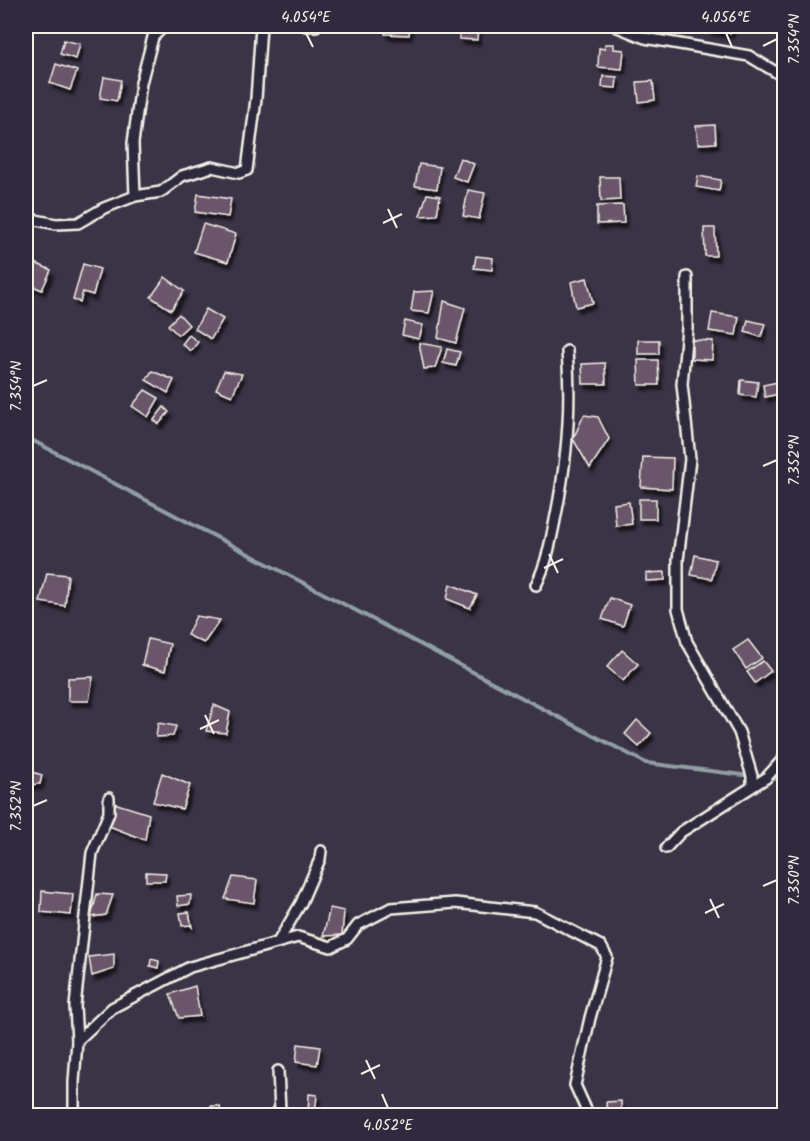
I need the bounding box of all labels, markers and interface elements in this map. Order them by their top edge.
text: 4.054°E [281,6,332,30]
text: 4.056°E [701,6,752,30]
text: 7.354°N [783,14,807,64]
text: 7.354°N [5,361,29,411]
text: 7.352°N [783,434,807,486]
text: 7.352°N [5,780,29,832]
text: 7.350°N [783,855,807,905]
text: 4.052°E [363,1114,414,1138]

